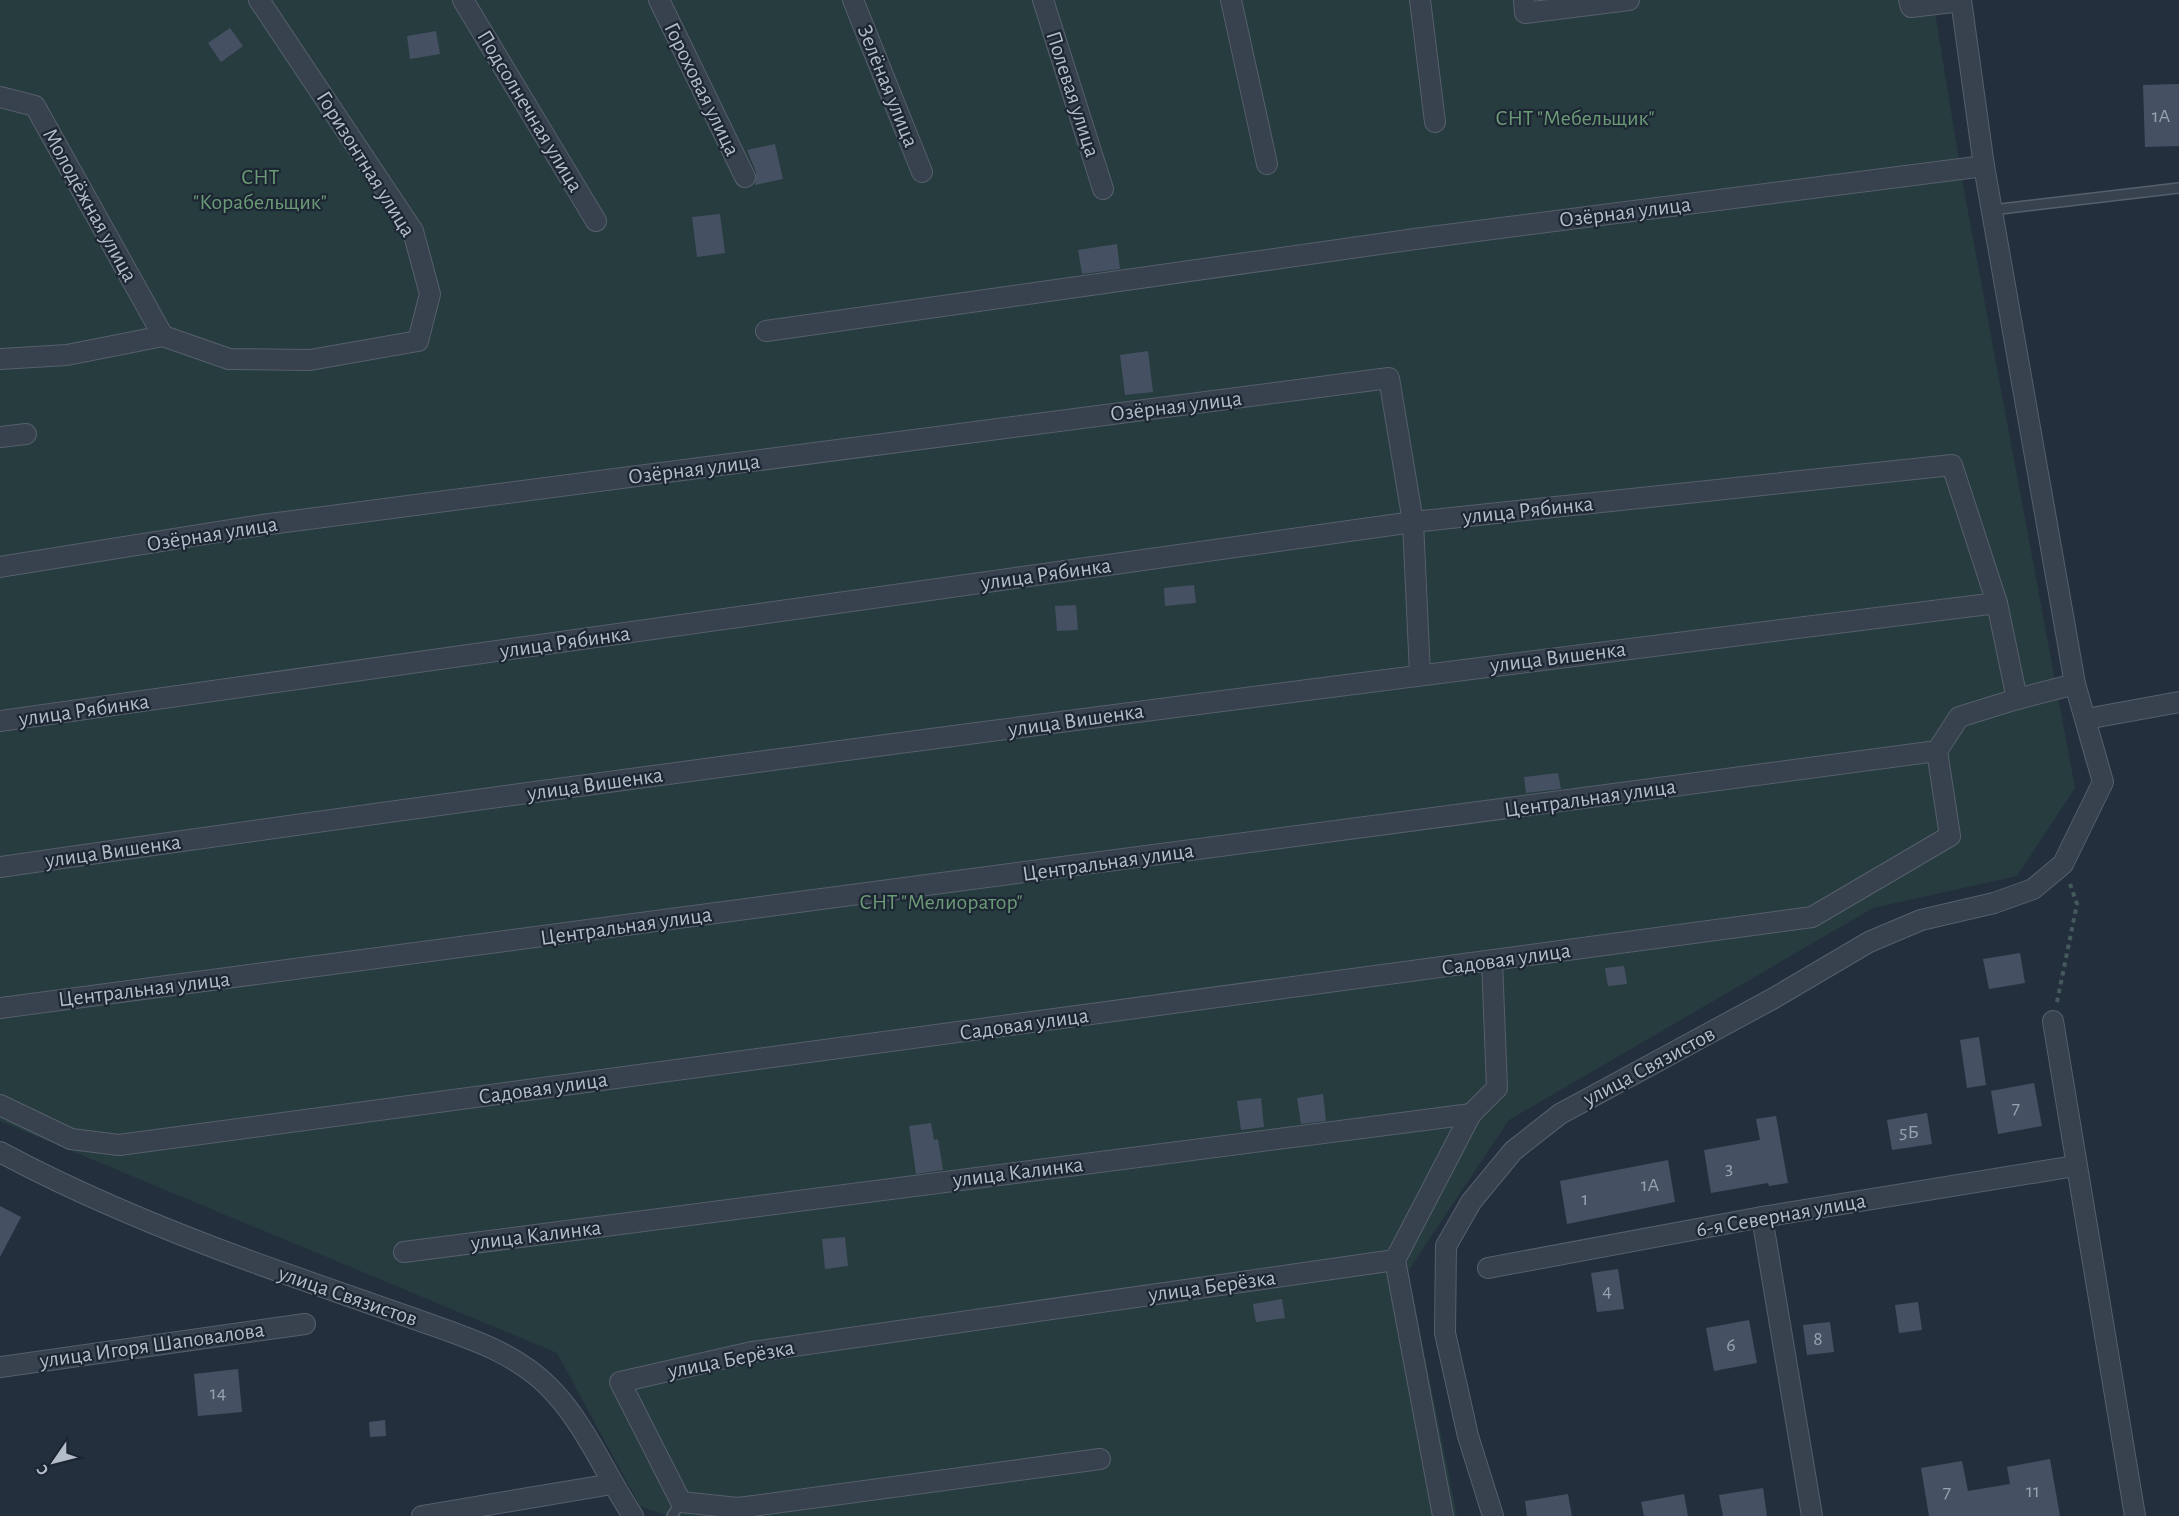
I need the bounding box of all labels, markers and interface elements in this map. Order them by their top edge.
street label: Гороховая улица [660,19,744,159]
street label: Зелёная улица [854,22,922,150]
street label: Подсолнечная улица [473,26,587,196]
street label: Полевая улица [1042,28,1104,160]
street label: Горизонтная улица [312,87,420,241]
house number: 1А [2152,106,2171,126]
park label: СНТ "Мебельщик" [1495,107,1655,129]
street label: Молодёжная улица [39,124,141,286]
park label: СНТ "Корабельщик" [193,166,327,213]
street label: Озёрная улица [1558,193,1692,231]
street label: Озёрная улица [1109,387,1243,425]
street label: Озёрная улица [627,450,761,488]
street label: улица Рябинка [1461,492,1594,528]
street label: Озёрная улица [145,513,279,555]
street label: улица Рябинка [979,554,1112,594]
street label: улица Рябинка [498,622,631,662]
street label: улица Вишенка [1488,638,1627,676]
street label: улица Рябинка [17,690,150,730]
street label: улица Вишенка [1006,700,1145,741]
street label: улица Вишенка [525,764,664,805]
street label: Центральная улица [1503,775,1677,821]
street label: улица Вишенка [43,831,182,872]
street label: Центральная улица [1021,839,1195,885]
park label: СНТ "Мелиоратор" [859,891,1023,913]
street label: Центральная улица [539,903,713,949]
street label: Садовая улица [1440,939,1572,979]
street label: Центральная улица [57,968,231,1010]
street label: Садовая улица [958,1004,1090,1044]
street label: улица Связистов [1579,1022,1718,1110]
street label: Садовая улица [477,1068,609,1108]
house number: 7 [2012,1098,2020,1118]
house number: 5Б [1899,1122,1919,1142]
street label: улица Калинка [950,1153,1085,1191]
house number: 3 [1725,1158,1733,1178]
house number: 1А [1641,1175,1660,1195]
house number: 1 [1582,1189,1588,1209]
street label: 6-я Северная улица [1694,1189,1868,1241]
street label: улица Калинка [468,1216,603,1254]
street label: улица Связистов [275,1262,420,1330]
street label: улица Берёзка [1146,1266,1277,1306]
house number: 4 [1602,1281,1612,1301]
street label: улица Игоря Шаповалова [37,1318,266,1372]
house number: 8 [1813,1329,1823,1349]
house number: 6 [1726,1335,1736,1355]
street label: улица Берёзка [665,1336,796,1382]
house number: 14 [210,1383,226,1403]
north arrow [24,1432,84,1492]
text: С [33,1462,52,1478]
house number: 11 [2026,1481,2040,1501]
house number: 7 [1943,1482,1951,1502]

